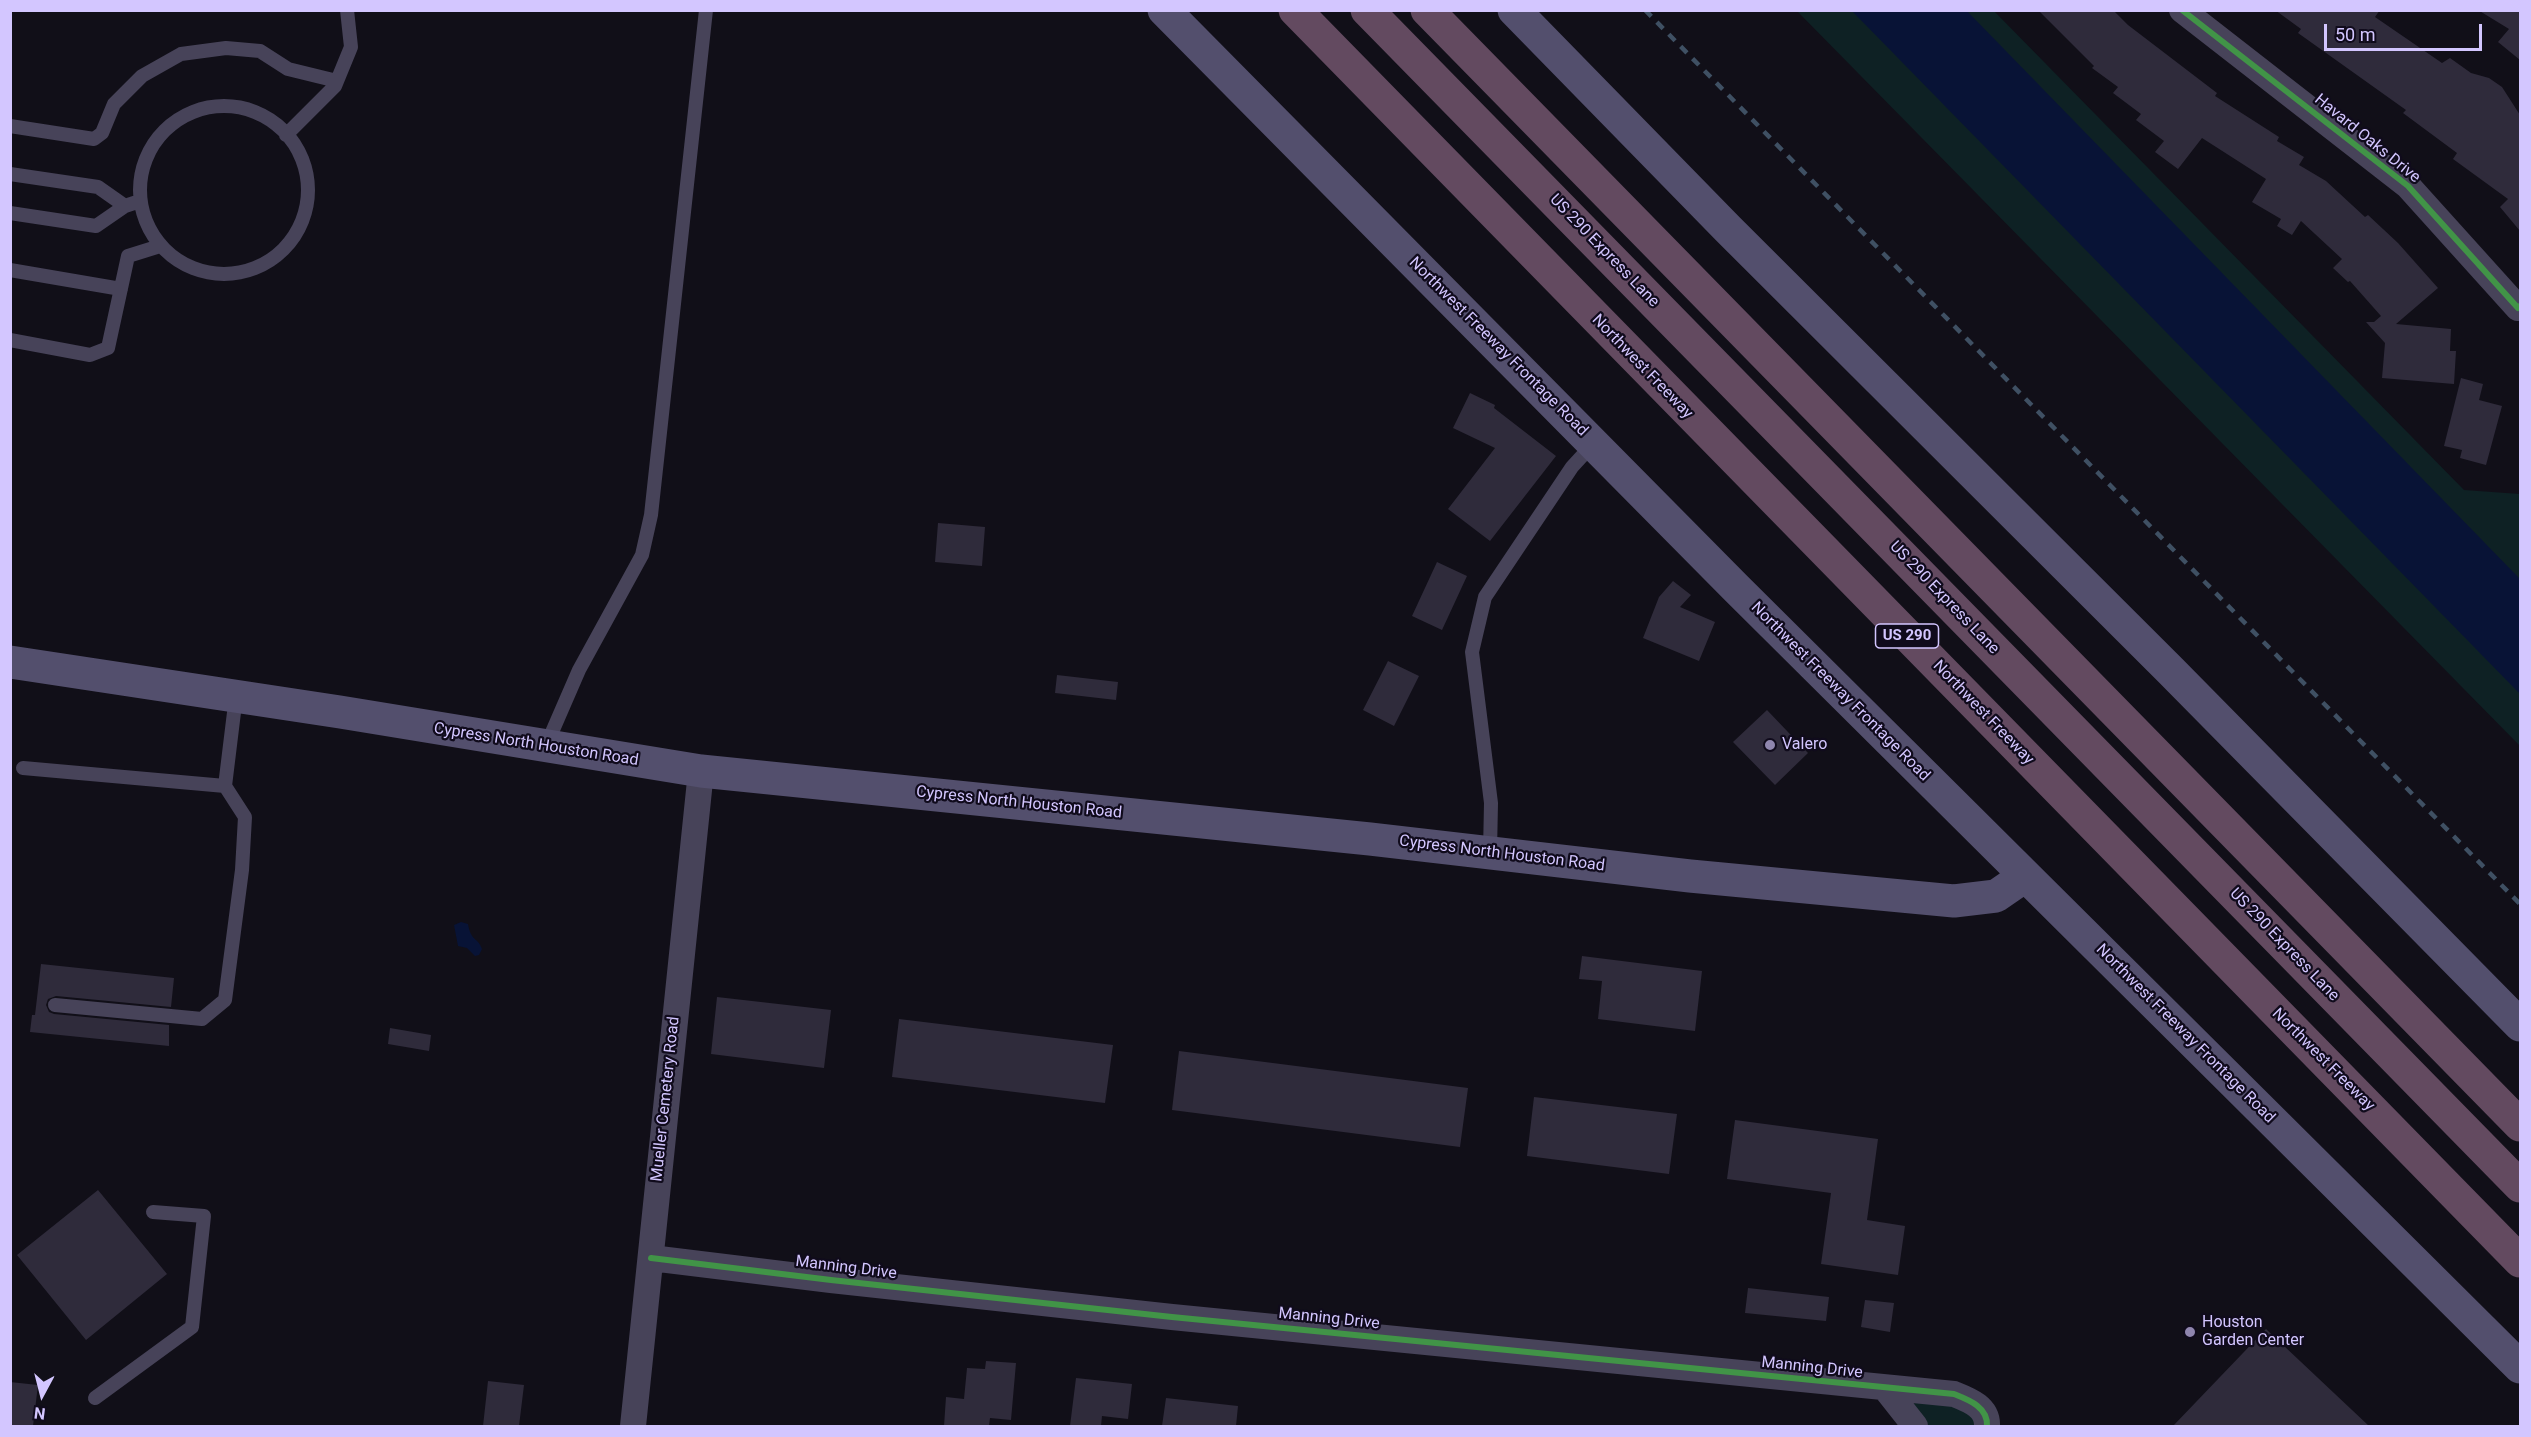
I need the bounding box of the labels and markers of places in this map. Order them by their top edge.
place label: Valero [1782,735,1827,755]
marker: Valero [1763,738,1777,752]
place label: Houston Garden Center [2202,1313,2304,1351]
marker: Houston Garden Center [2183,1325,2197,1339]

